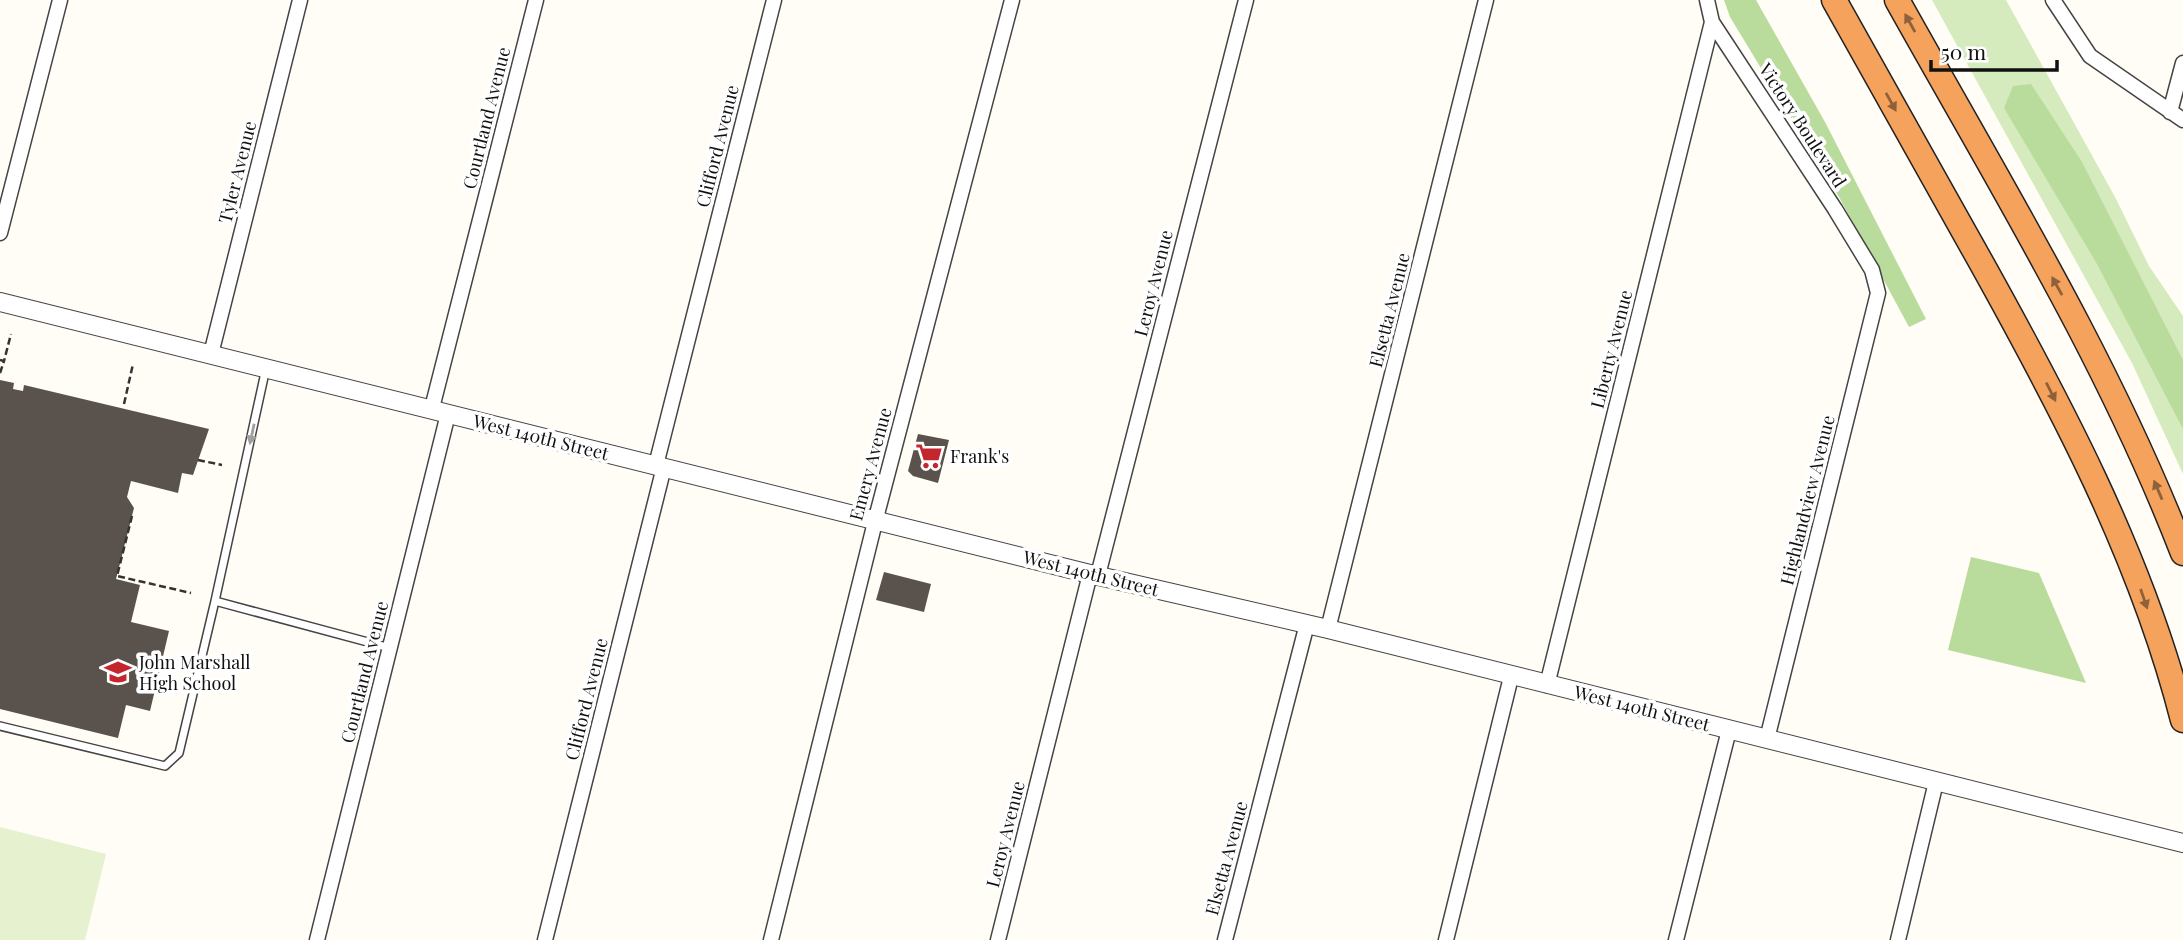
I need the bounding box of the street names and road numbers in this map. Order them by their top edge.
street label: Courtland Avenue [457,44,515,192]
street label: Victory Boulevard [1753,57,1852,192]
street label: Clifford Avenue [690,82,744,210]
street label: Tyler Avenue [213,118,261,226]
street label: Leroy Avenue [1128,227,1178,339]
street label: Elsetta Avenue [1363,250,1415,370]
street label: Liberty Avenue [1585,287,1637,411]
street label: Emery Avenue [843,405,897,523]
street label: West 140th Street [470,408,612,466]
street label: Highlandview Avenue [1774,413,1840,587]
street label: West 140th Street [1020,544,1162,602]
street label: Courtland Avenue [335,598,393,746]
street label: Clifford Avenue [559,635,613,763]
street label: West 140th Street [1571,679,1713,737]
street label: Leroy Avenue [980,778,1030,890]
street label: Elsetta Avenue [1199,798,1253,918]

